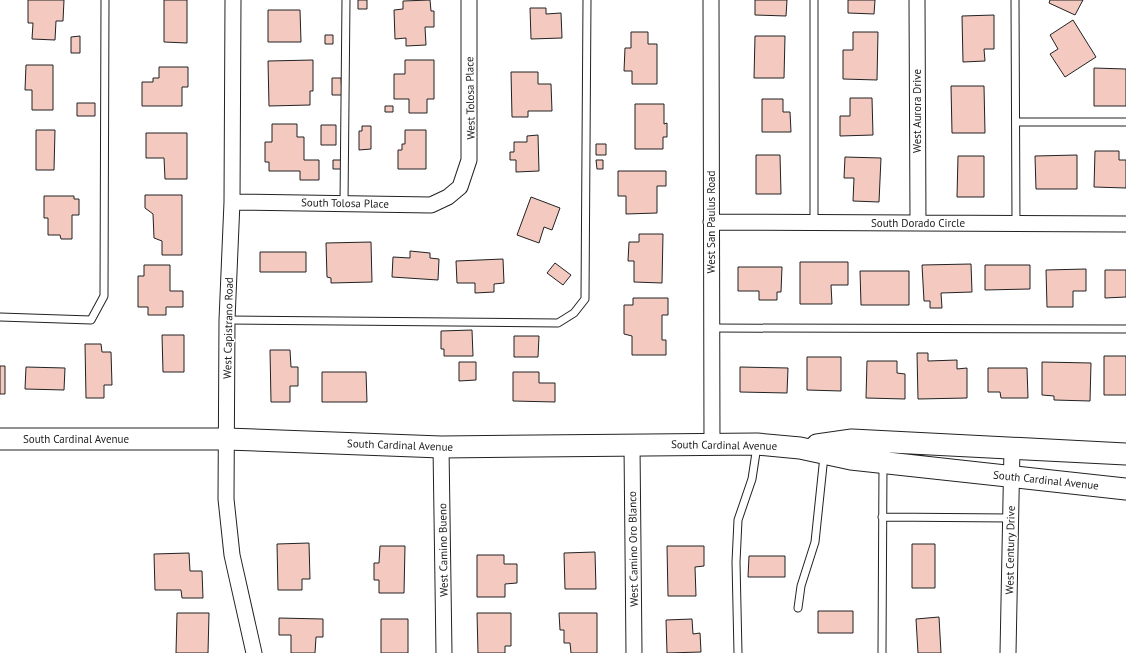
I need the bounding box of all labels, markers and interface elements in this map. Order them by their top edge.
street label: West Tolosa Place [462,56,478,140]
street label: West Aurora Drive [910,69,924,153]
street label: West San Paulus Road [704,170,718,273]
street label: South Tolosa Place [301,195,389,211]
street label: South Dorado Circle [871,216,965,230]
street label: West Capistrano Road [220,277,236,379]
street label: South Cardinal Avenue [23,432,129,446]
street label: South Cardinal Avenue [347,436,454,454]
street label: South Cardinal Avenue [671,437,778,453]
street label: South Cardinal Avenue [992,467,1100,493]
street label: West Camino Oro Blanco [625,491,641,607]
street label: West Camino Bueno [435,503,451,597]
street label: West Century Drive [1002,505,1018,594]

